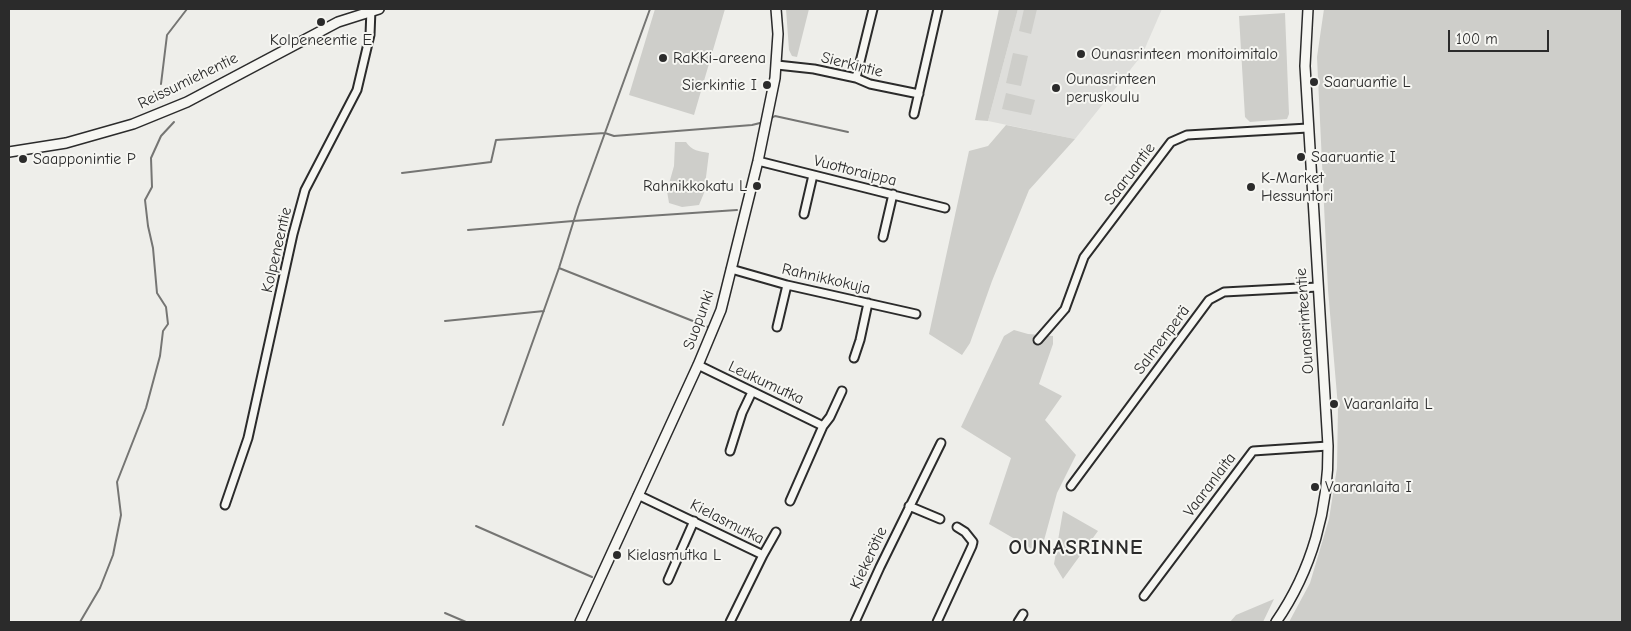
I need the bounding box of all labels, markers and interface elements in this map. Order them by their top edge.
marker: Kolpeneentie E [315,16,327,28]
scale bar [1451,20,1552,52]
place label: Kolpeneentie E [270,30,372,50]
text: 100 m [1456,30,1498,48]
place label: Ounasrinteen monitoimitalo [1091,44,1278,64]
street label: Reissumiehentie [135,48,241,114]
place label: RaKKi-areena [673,48,766,68]
street label: Sierkintie [819,48,885,82]
marker: Ounasrinteen monitoimitalo [1075,48,1087,60]
marker: RaKKi-areena [657,52,669,64]
place label: Ounasrinteen peruskoulu [1066,69,1156,107]
place label: Saaruantie L [1324,72,1411,92]
place label: Sierkintie I [682,75,757,95]
marker: Saaruantie L [1308,76,1320,88]
marker: Sierkintie I [761,79,773,91]
marker: Ounasrinteen peruskoulu [1050,82,1062,94]
street label: Saaruantie [1100,139,1160,209]
place label: Saaruantie I [1311,147,1396,167]
place label: Saapponintie P [33,149,136,169]
street label: Vuottoraippa [811,151,899,191]
marker: Saaruantie I [1295,151,1307,163]
marker: Saapponintie P [17,153,29,165]
place label: K-Market Hessuntori [1261,168,1333,206]
place label: Rahnikkokatu L [643,176,747,196]
marker: Rahnikkokatu L [751,180,763,192]
marker: K-Market Hessuntori [1245,181,1257,193]
street label: Kolpeneentie [258,205,296,295]
street label: Rahnikkokuja [780,259,872,299]
street label: Ounasrinteentie [1292,267,1318,375]
street label: Suopunki [679,287,719,353]
street label: Salmenperä [1130,302,1194,378]
street label: Leukumutka [725,357,807,409]
place label: Vaaranlaita L [1344,394,1432,414]
marker: Vaaranlaita L [1328,398,1340,410]
street label: Vaaranlaita [1180,449,1240,521]
place label: Vaaranlaita I [1325,477,1412,497]
marker: Vaaranlaita I [1309,481,1321,493]
street label: Kielasmutka [687,495,767,549]
street label: Kiekerötie [846,524,892,592]
district label: OUNASRINNE [1007,535,1145,561]
place label: Kielasmutka L [627,545,721,565]
marker: Kielasmutka L [611,549,623,561]

